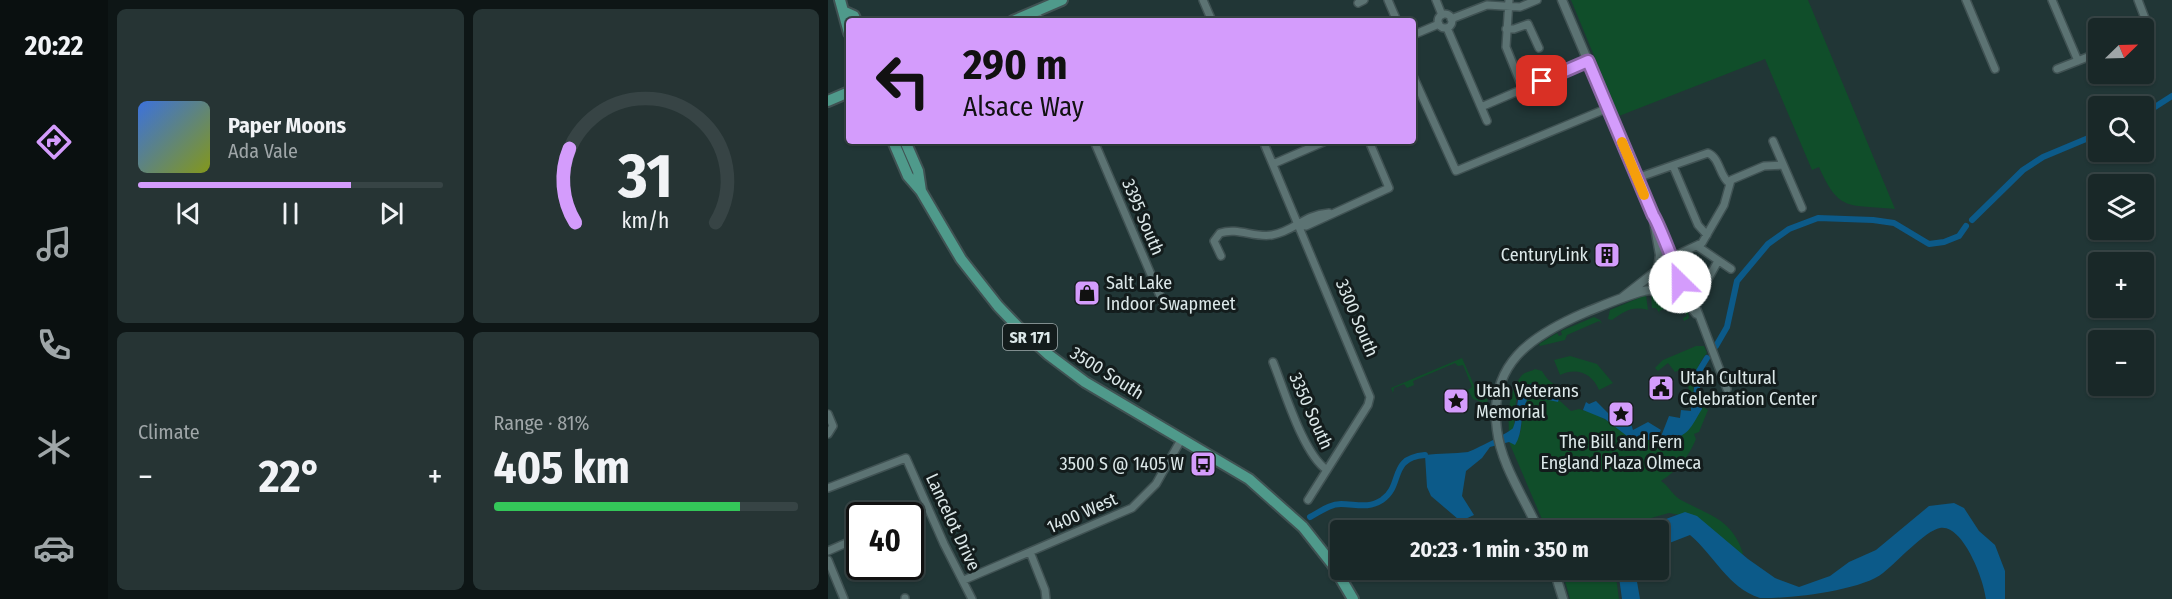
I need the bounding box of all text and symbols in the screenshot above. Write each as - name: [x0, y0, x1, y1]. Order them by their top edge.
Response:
- north arrow: [2088, 18, 2154, 84]
- map controls: [2088, 18, 2154, 396]
- text: 20:22: [25, 30, 83, 62]
- text: 290 m: [963, 40, 1068, 90]
- icon: left: [864, 42, 942, 120]
- pin: [1516, 55, 1567, 106]
- icon: arrive: [1525, 64, 1558, 97]
- text: Alsace Way: [963, 91, 1084, 123]
- button: search: [2088, 96, 2154, 162]
- text: Paper Moons: [228, 112, 346, 139]
- icon: directions: [33, 121, 75, 163]
- text: Ada Vale: [228, 139, 298, 163]
- text: 31: [617, 139, 673, 214]
- button: layers: [2088, 174, 2154, 240]
- street label: 3395 South: [1117, 176, 1169, 258]
- icon: previous: [172, 197, 205, 230]
- icon: pause: [274, 197, 307, 230]
- icon: next: [375, 197, 408, 230]
- text: km/h: [622, 208, 670, 234]
- icon: music: [33, 223, 75, 265]
- building icon: CenturyLink: [1592, 240, 1622, 270]
- place label: CenturyLink: [1501, 244, 1589, 266]
- position arrow: [1648, 250, 1712, 314]
- button: +: [2088, 252, 2154, 318]
- place label: Salt Lake Indoor Swapmeet: [1106, 272, 1236, 315]
- street label: 3300 South: [1331, 276, 1383, 360]
- shop icon: Salt Lake Indoor Swapmeet: [1072, 278, 1102, 308]
- icon: phone: [33, 324, 75, 366]
- road number: SR 171: [1003, 324, 1057, 350]
- button: −: [2088, 330, 2154, 396]
- street label: 3500 South: [1066, 342, 1148, 404]
- place label: Utah Cultural Celebration Center: [1680, 367, 1818, 410]
- street label: 3350 South: [1284, 369, 1338, 453]
- public building icon: Utah Cultural Celebration Center: [1646, 373, 1676, 403]
- place label: Utah Veterans Memorial: [1476, 380, 1579, 423]
- place icon: Utah Veterans Memorial: [1441, 386, 1471, 416]
- place icon: The Bill and Fern England Plaza Olmeca: [1606, 399, 1636, 429]
- text: Range · 81%: [494, 411, 589, 435]
- text: Climate: [138, 420, 200, 444]
- icon: climate: [33, 426, 75, 468]
- place label: The Bill and Fern England Plaza Olmeca: [1541, 431, 1702, 474]
- text: 405 km: [494, 441, 630, 495]
- bus stop icon: 3500 S @ 1405 W: [1188, 449, 1218, 479]
- text: 22°: [259, 450, 322, 504]
- place label: 3500 S @ 1405 W: [1060, 453, 1185, 475]
- text: −: [138, 457, 153, 497]
- text: +: [427, 457, 443, 497]
- street label: Lancelot Drive: [921, 470, 985, 574]
- street label: 1400 West: [1044, 488, 1121, 538]
- speed limit sign: 40: [846, 502, 924, 580]
- icon: car: [33, 527, 75, 569]
- text: 20:23 · 1 min · 350 m: [1410, 536, 1589, 563]

